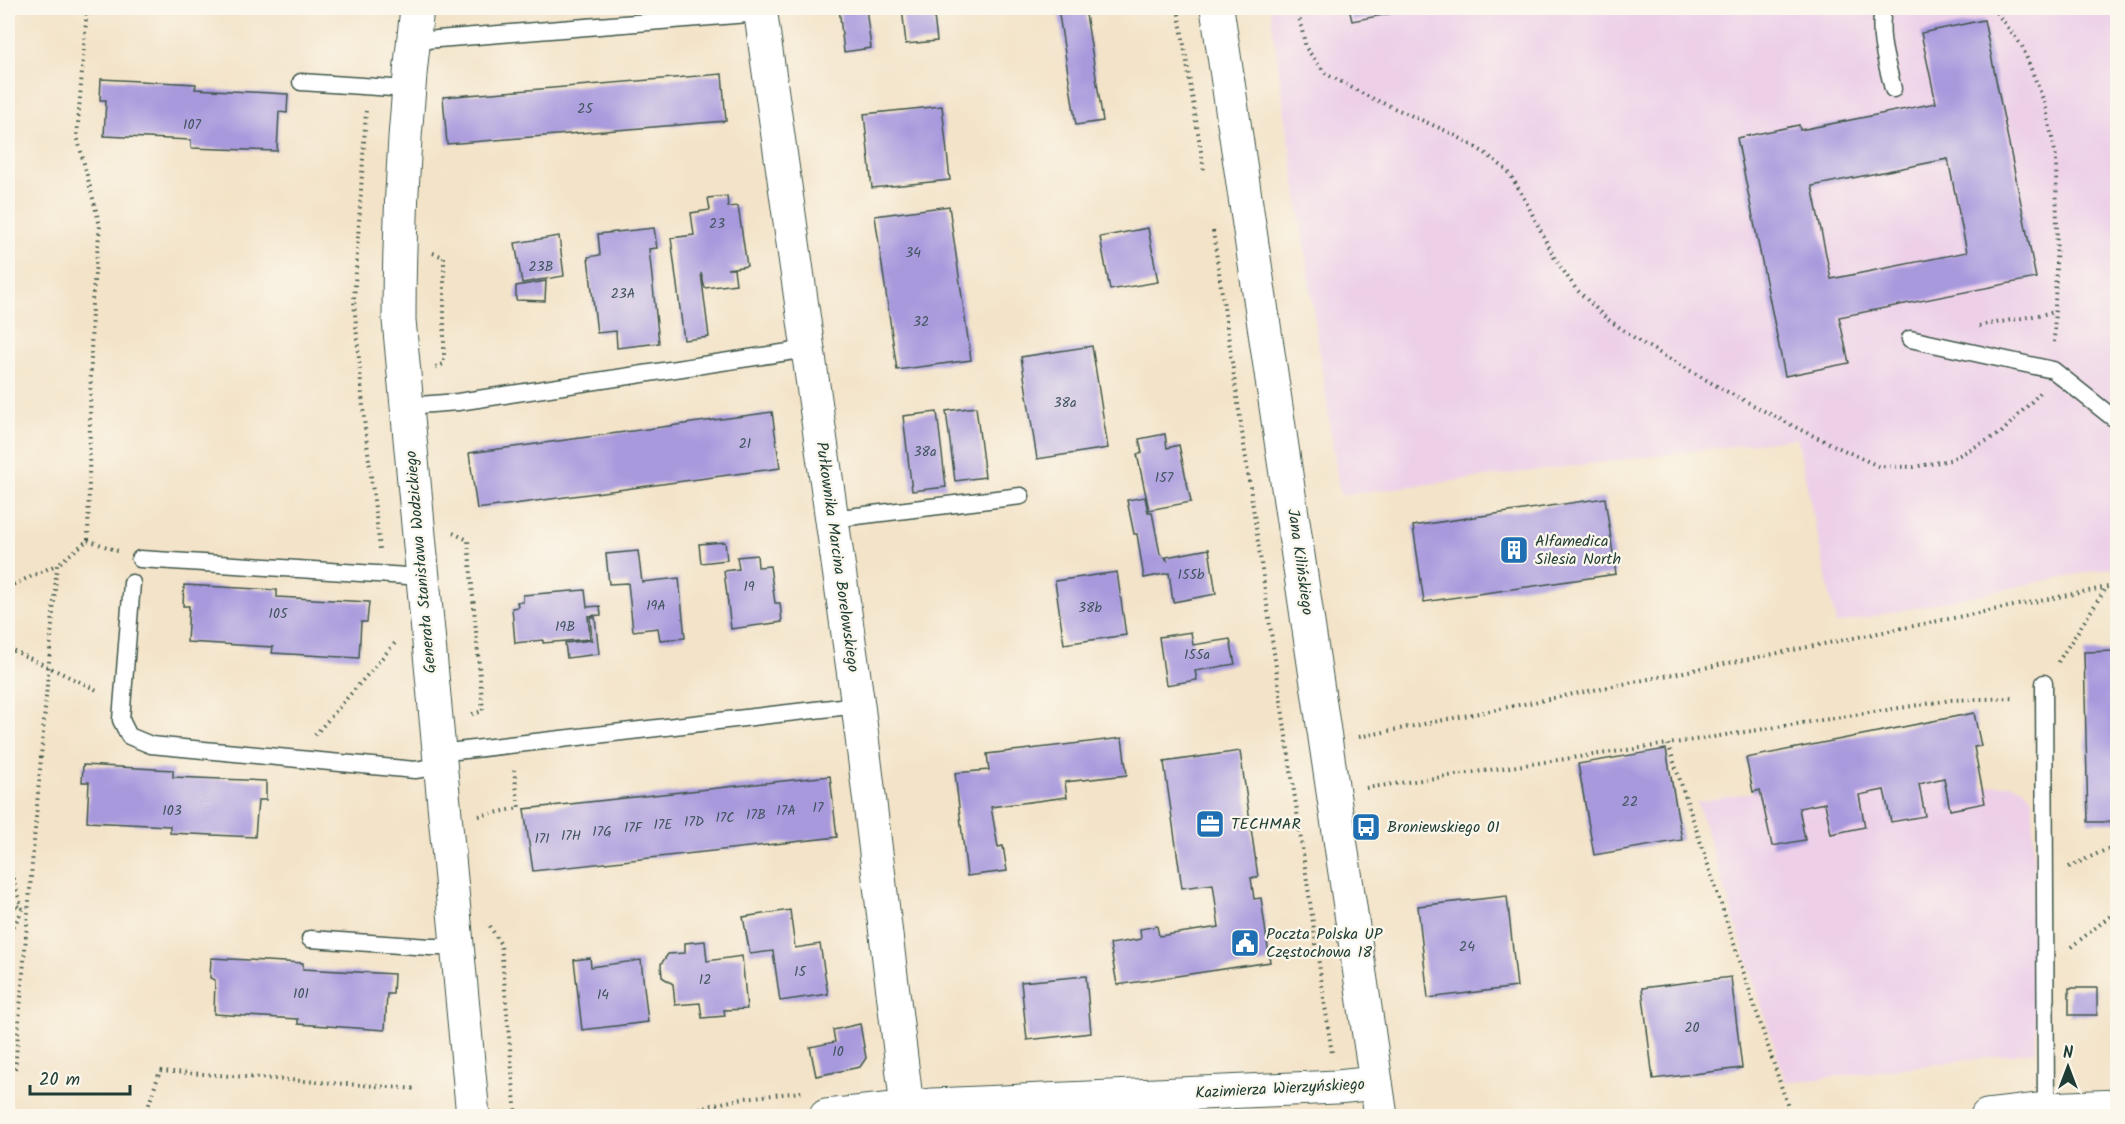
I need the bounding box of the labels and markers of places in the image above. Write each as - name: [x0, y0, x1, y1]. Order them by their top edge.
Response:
- place label: Alfamedica Silesia North: [1535, 529, 1621, 572]
- building icon: Alfamedica Silesia North: [1498, 534, 1530, 566]
- office icon: TECHMAR: [1194, 808, 1226, 840]
- bus stop icon: Broniewskiego 01: [1350, 811, 1382, 843]
- place label: TECHMAR: [1231, 812, 1301, 837]
- place label: Broniewskiego 01: [1387, 815, 1500, 840]
- place label: Poczta Polska UP Częstochowa 18: [1266, 922, 1383, 965]
- public building icon: Poczta Polska UP Częstochowa 18: [1229, 927, 1261, 959]

